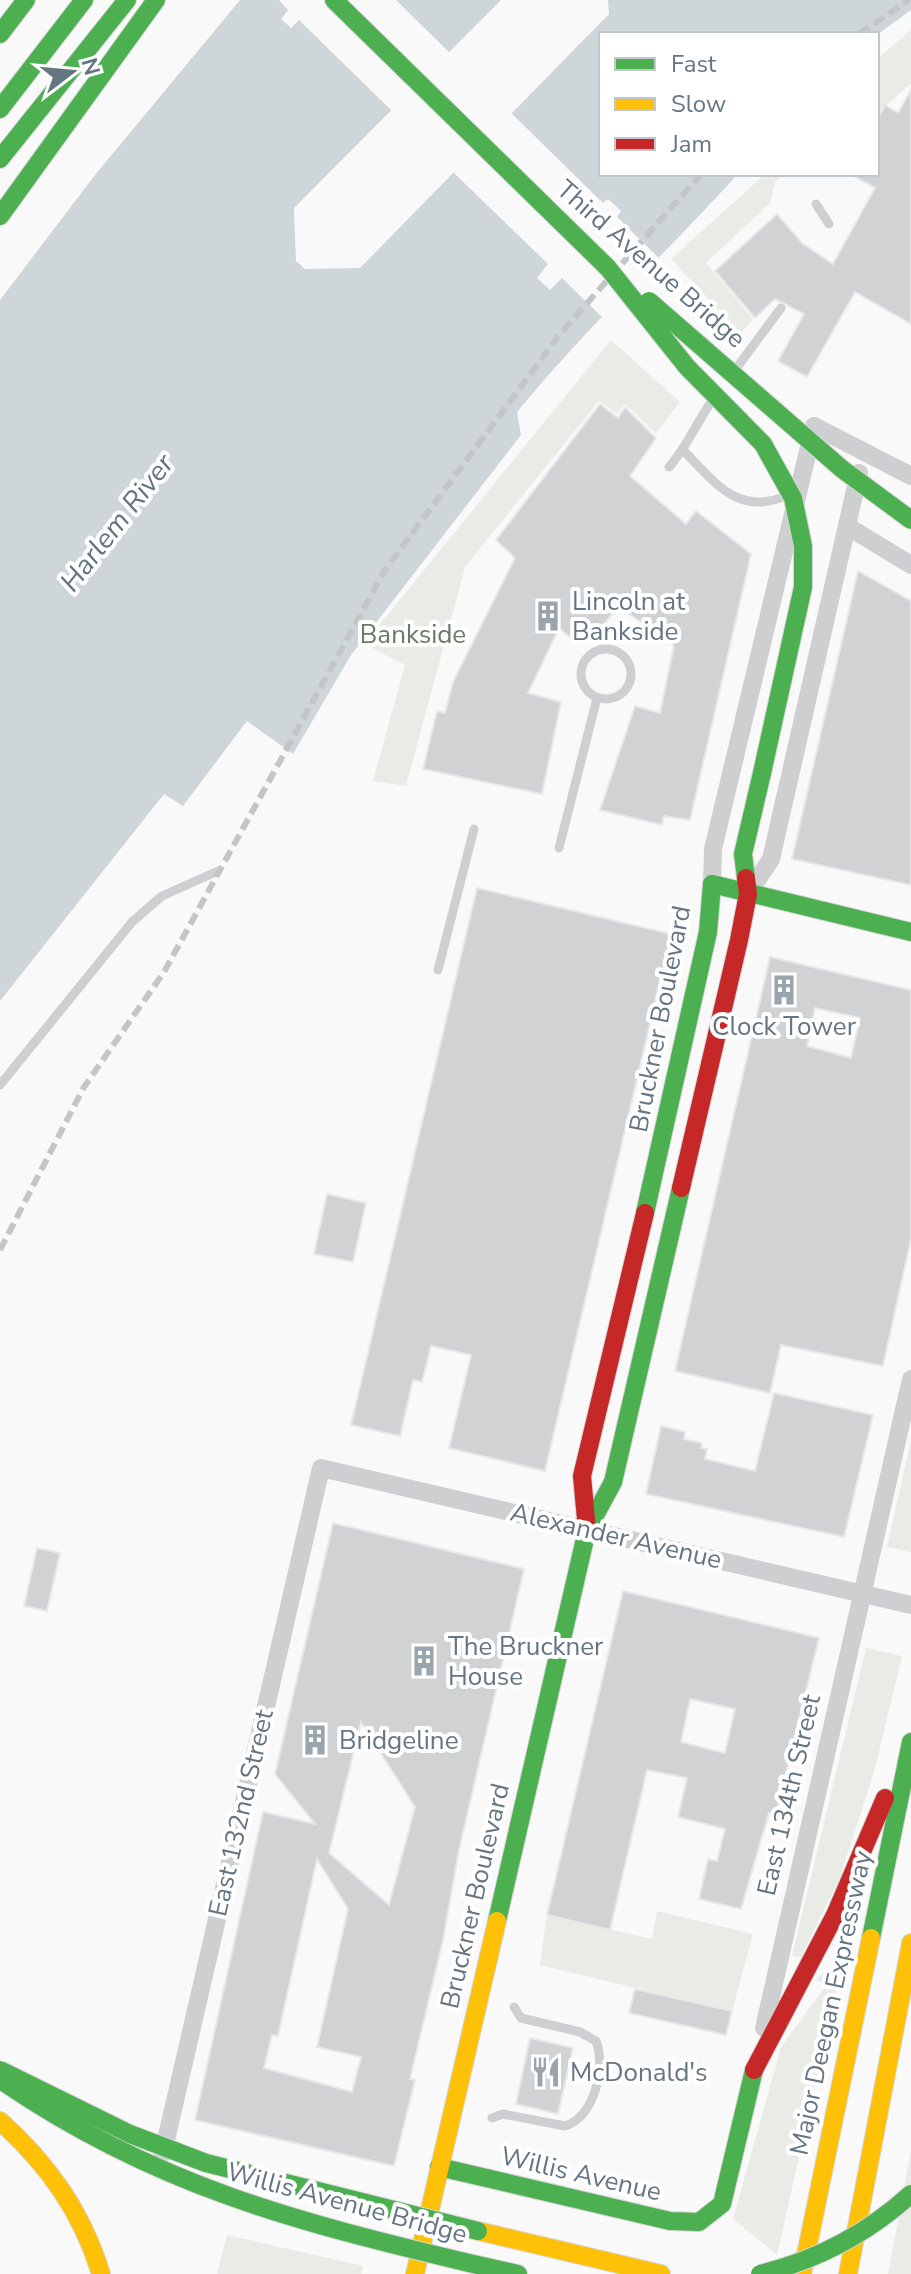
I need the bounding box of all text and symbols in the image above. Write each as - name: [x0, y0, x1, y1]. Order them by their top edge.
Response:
- north arrow: [32, 32, 112, 112]
- legend: [599, 32, 879, 176]
- text: Fast: [671, 48, 717, 80]
- text: N: [74, 55, 107, 79]
- text: Slow: [671, 88, 726, 120]
- text: Jam: [670, 128, 712, 160]
- street label: Third Avenue Bridge: [549, 172, 753, 356]
- water label: Harlem River: [51, 446, 183, 600]
- place label: Lincoln at Bankside: [572, 584, 686, 649]
- building icon: Lincoln at Bankside: [531, 599, 565, 633]
- park label: Bankside: [360, 617, 466, 652]
- street label: Bruckner Boulevard: [621, 903, 699, 1135]
- building icon: Clock Tower: [767, 973, 801, 1007]
- place label: Clock Tower: [712, 1009, 857, 1044]
- street label: Alexander Avenue: [507, 1495, 725, 1577]
- place label: The Bruckner House: [448, 1629, 604, 1694]
- building icon: The Bruckner House: [407, 1644, 441, 1678]
- street label: East 134th Street: [749, 1690, 829, 1899]
- street label: East 132nd Street: [200, 1705, 282, 1920]
- building icon: Bridgeline: [298, 1723, 332, 1757]
- place label: Bridgeline: [339, 1723, 458, 1758]
- street label: Bruckner Boulevard: [432, 1780, 518, 2012]
- street label: Major Deegan Expressway: [782, 1847, 881, 2158]
- restaurant icon: McDonald's: [529, 2055, 563, 2089]
- place label: McDonald's: [570, 2055, 708, 2090]
- street label: Willis Avenue: [497, 2139, 665, 2209]
- street label: Willis Avenue Bridge: [223, 2154, 471, 2252]

